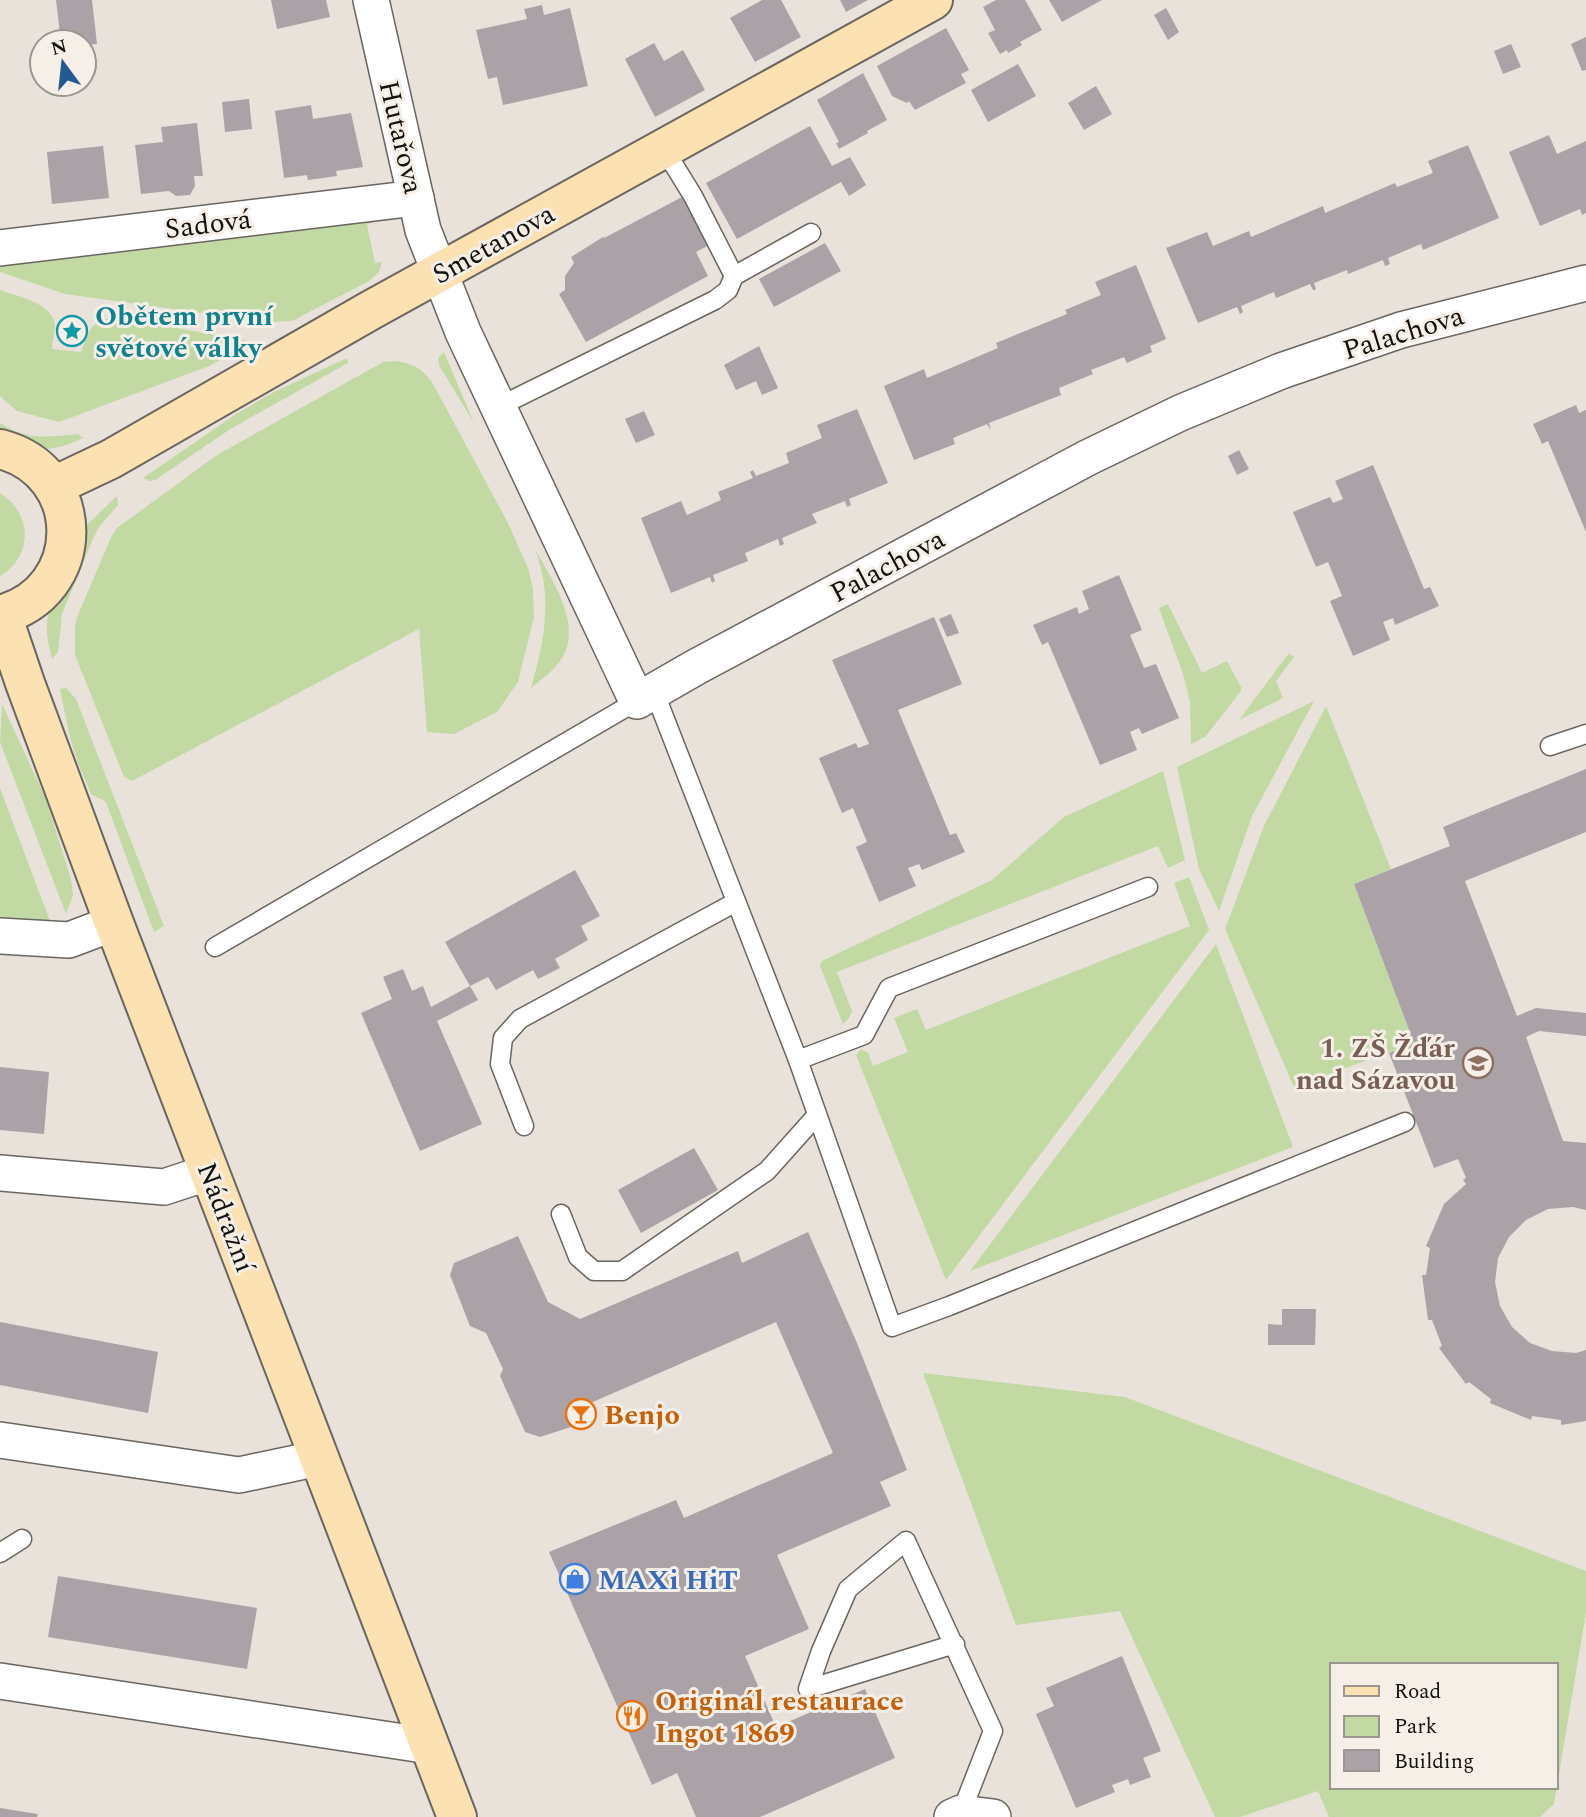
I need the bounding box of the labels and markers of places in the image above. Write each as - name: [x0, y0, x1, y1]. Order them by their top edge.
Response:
- place label: Obětem první světové války: [95, 295, 275, 370]
- place icon: Obětem první světové války: [55, 314, 89, 348]
- place label: 1. ZŠ Žďár nad Sázavou: [1296, 1027, 1455, 1102]
- school or university icon: 1. ZŠ Žďár nad Sázavou: [1461, 1046, 1495, 1080]
- place label: Benjo: [604, 1394, 680, 1437]
- bar icon: Benjo: [564, 1397, 598, 1431]
- place label: MAXi HiT: [598, 1559, 738, 1602]
- shop icon: MAXi HiT: [558, 1562, 592, 1596]
- place label: Originál restaurace Ingot 1869: [655, 1680, 904, 1755]
- restaurant icon: Originál restaurace Ingot 1869: [615, 1699, 649, 1733]

